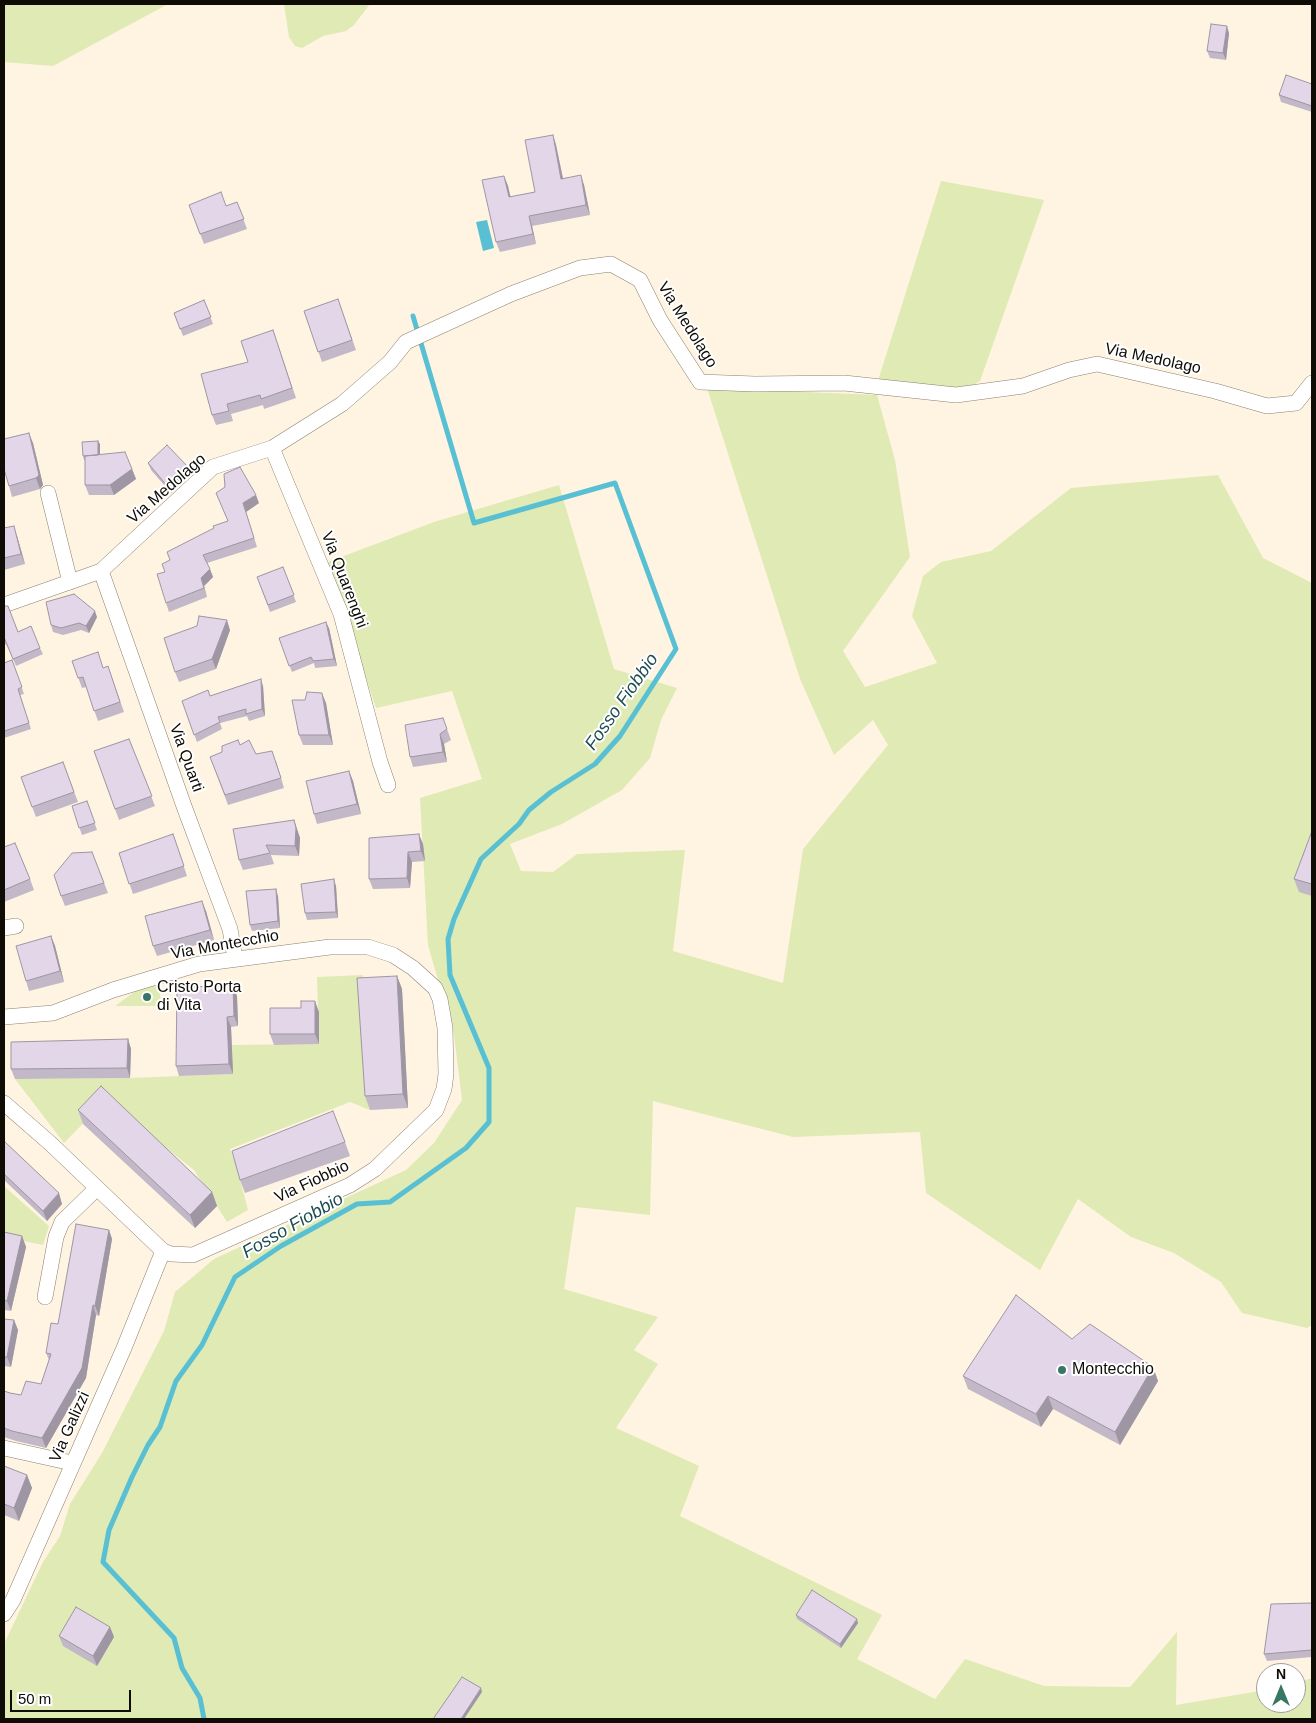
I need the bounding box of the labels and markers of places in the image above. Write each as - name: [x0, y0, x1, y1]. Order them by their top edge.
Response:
- place label: Cristo Porta di Vita: [157, 978, 241, 1016]
- marker: Cristo Porta di Vita: [141, 991, 153, 1003]
- place label: Montecchio: [1072, 1360, 1154, 1380]
- marker: Montecchio: [1056, 1364, 1068, 1376]

